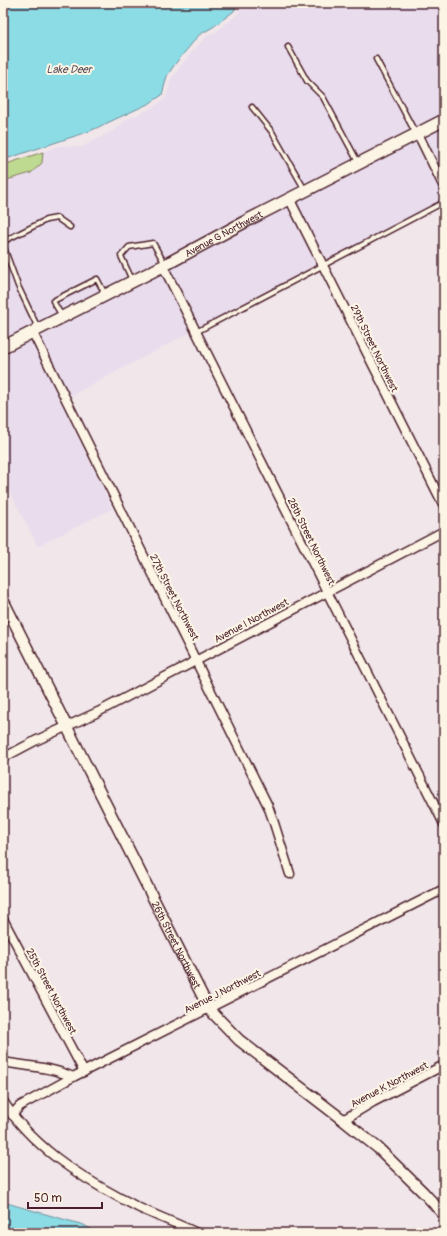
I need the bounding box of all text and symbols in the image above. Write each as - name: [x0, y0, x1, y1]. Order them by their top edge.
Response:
- water label: Lake Deer: [46, 63, 94, 76]
- street label: Avenue G Northwest: [183, 208, 266, 260]
- street label: 29th Street Northwest: [348, 303, 401, 395]
- street label: 28th Street Northwest: [285, 496, 338, 588]
- street label: 27th Street Northwest: [147, 552, 202, 644]
- street label: Avenue I Northwest: [212, 596, 292, 646]
- street label: 26th Street Northwest: [149, 899, 203, 992]
- street label: 25th Street Northwest: [23, 946, 79, 1037]
- street label: Avenue J Northwest: [182, 967, 264, 1016]
- street label: Avenue K Northwest: [349, 1059, 431, 1110]
- scale bar: [28, 1184, 102, 1210]
- text: 50 m: [34, 1191, 62, 1206]

